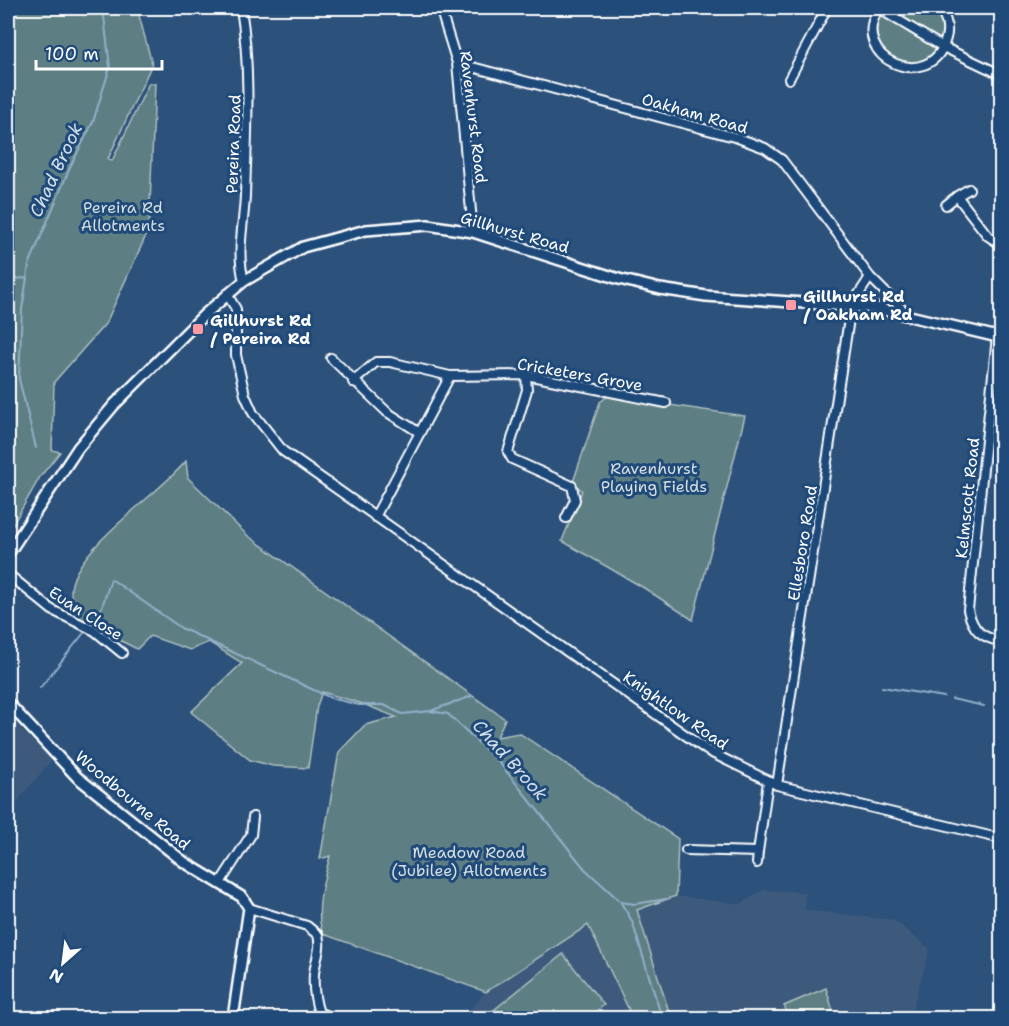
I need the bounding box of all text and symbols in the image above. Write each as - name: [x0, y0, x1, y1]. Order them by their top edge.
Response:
- scale bar: [36, 33, 162, 71]
- text: 100 m: [45, 42, 99, 66]
- street label: Ravenhurst Road: [455, 50, 492, 184]
- street label: Oakham Road: [639, 88, 750, 139]
- street label: Pereira Road: [221, 94, 246, 194]
- water label: Chad Brook: [24, 118, 89, 221]
- park label: Pereira Rd Allotments: [81, 197, 165, 236]
- street label: Gillhurst Road: [458, 207, 572, 258]
- place label: Gillhurst Rd / Oakham Rd: [803, 286, 913, 325]
- marker: Gillhurst Rd / Oakham Rd: [784, 298, 798, 312]
- place label: Gillhurst Rd / Pereira Rd: [210, 310, 312, 349]
- marker: Gillhurst Rd / Pereira Rd: [191, 322, 205, 336]
- street label: Cricketers Grove: [516, 353, 644, 396]
- street label: Kelmscott Road: [951, 437, 984, 560]
- park label: Ravenhurst Playing Fields: [601, 458, 707, 497]
- street label: Ellesboro Road: [783, 484, 822, 602]
- street label: Euan Close: [45, 582, 127, 645]
- street label: Knightlow Road: [619, 666, 732, 755]
- water label: Chad Brook: [467, 714, 553, 806]
- street label: Woodbourne Road: [71, 746, 195, 855]
- park label: Meadow Road (Jubilee) Allotments: [391, 842, 547, 881]
- north arrow: [33, 933, 93, 993]
- text: N: [46, 964, 67, 988]

